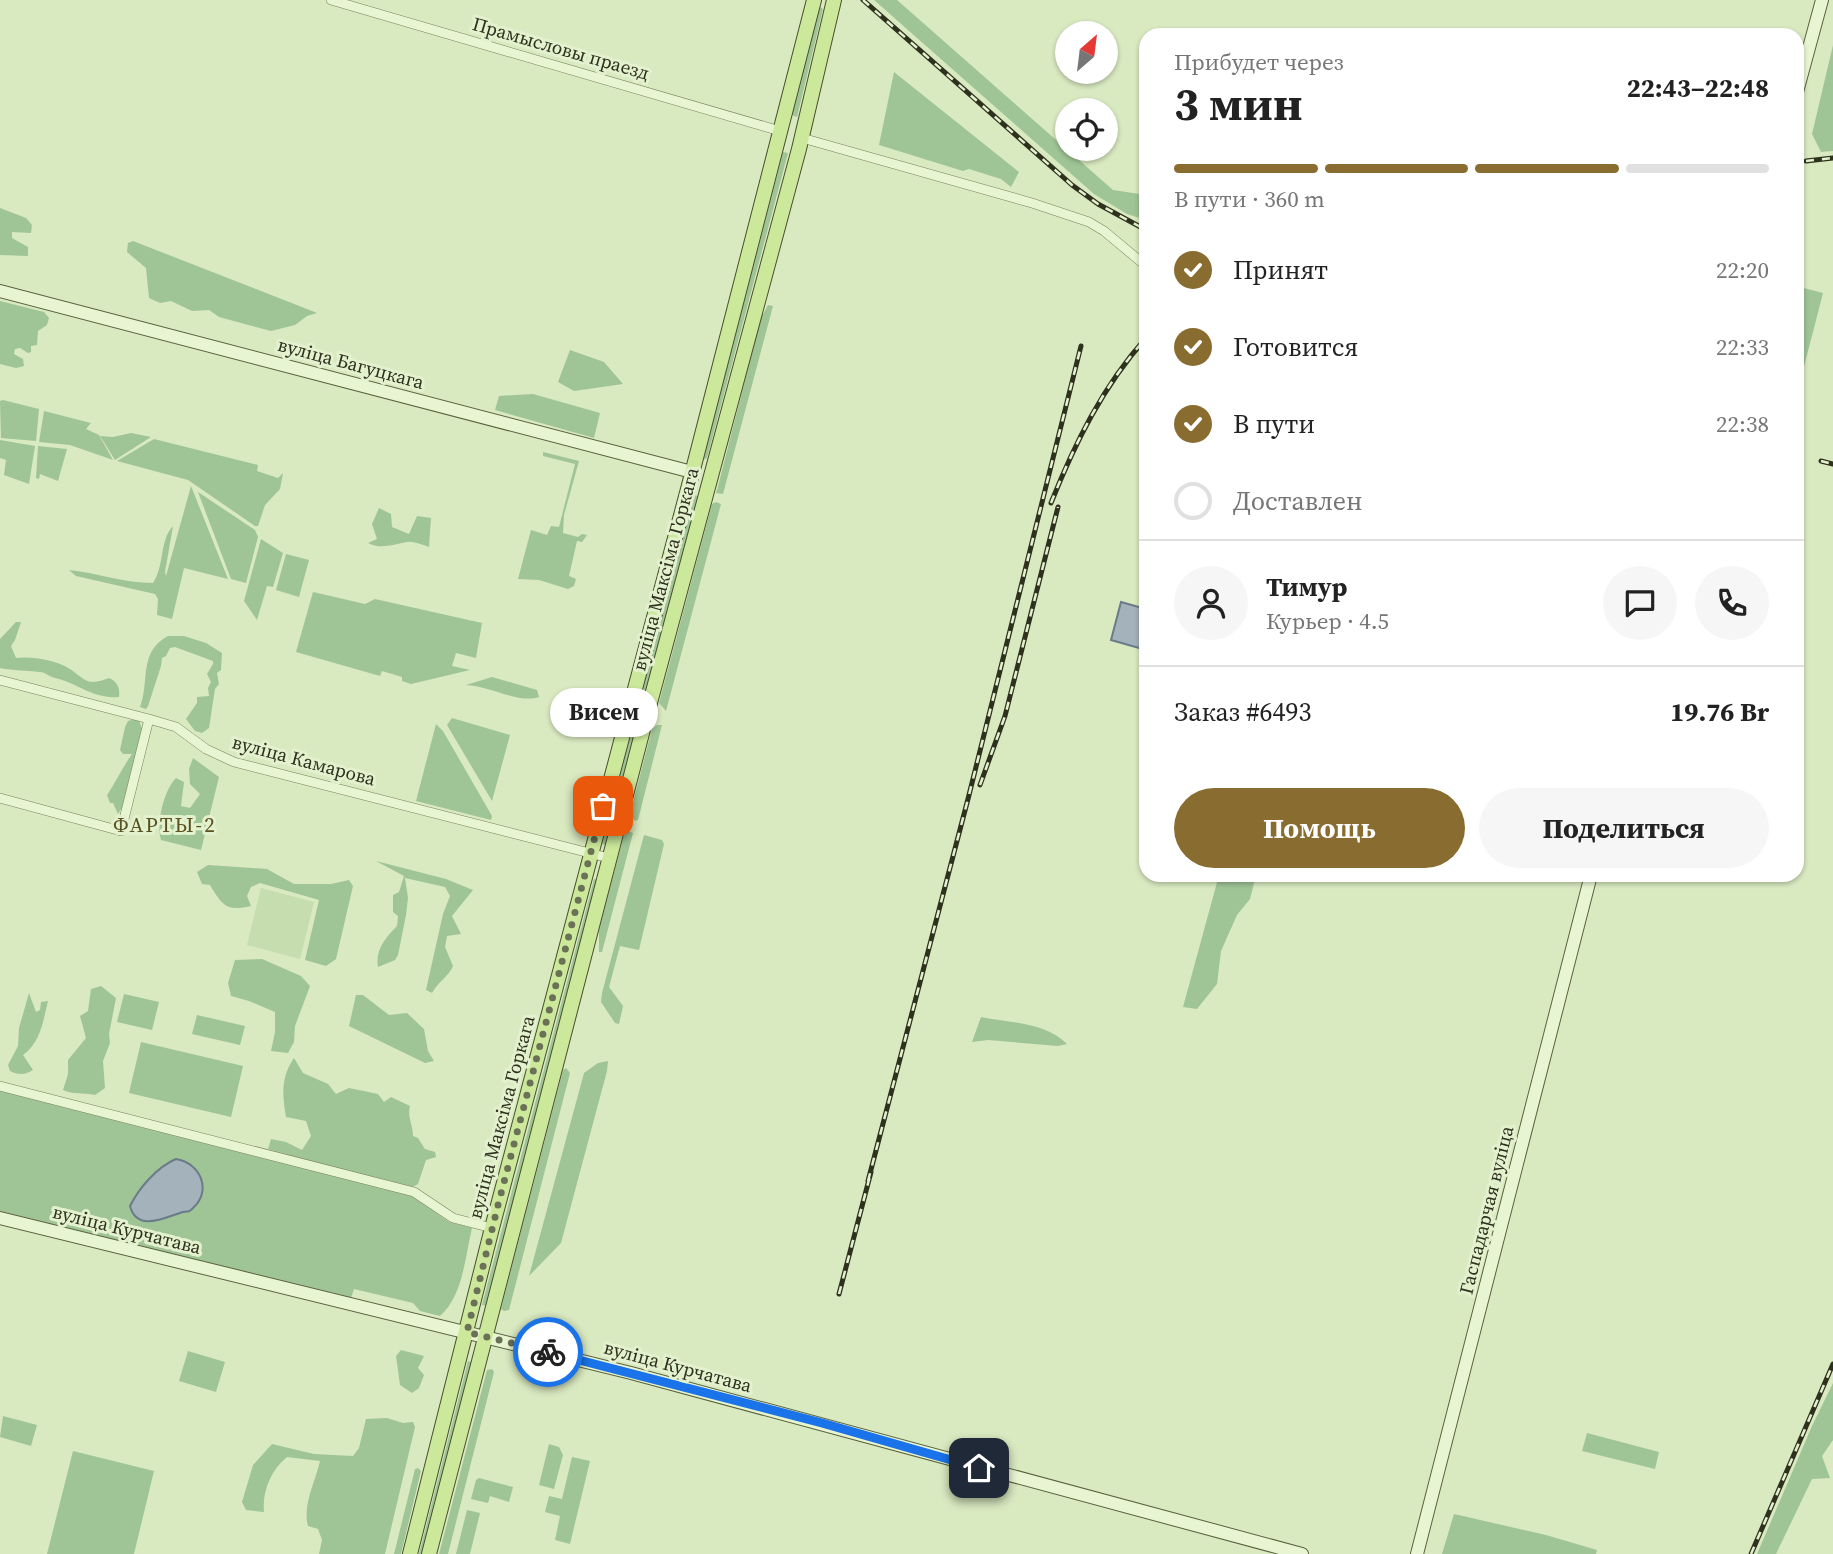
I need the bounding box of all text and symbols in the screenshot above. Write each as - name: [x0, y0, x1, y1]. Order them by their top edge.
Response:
- street label: Прамысловы праезд: [470, 10, 653, 86]
- north arrow: [1055, 21, 1118, 84]
- map controls: [1055, 21, 1118, 161]
- text: Прибудет через: [1174, 46, 1344, 78]
- text: 22:43–22:48: [1627, 70, 1769, 106]
- text: 3 мин: [1174, 72, 1303, 135]
- button: locate: [1055, 98, 1118, 161]
- text: В пути · 360 m: [1174, 183, 1325, 215]
- icon: check: [1174, 251, 1212, 289]
- text: Принят: [1233, 252, 1328, 288]
- text: 22:20: [1716, 254, 1769, 286]
- icon: check: [1174, 328, 1212, 366]
- text: Готовится: [1233, 329, 1358, 365]
- street label: вуліца Багуцкага: [275, 331, 427, 395]
- text: 22:33: [1716, 331, 1769, 363]
- icon: check: [1174, 405, 1212, 443]
- text: В пути: [1233, 406, 1315, 442]
- text: 22:38: [1716, 408, 1769, 440]
- street label: вуліца Максіма Горкага: [625, 464, 705, 673]
- text: Доставлен: [1233, 483, 1362, 519]
- button: person: [1174, 566, 1248, 640]
- button: chat: [1603, 566, 1677, 640]
- button: phone: [1695, 566, 1769, 640]
- text: Тимур: [1266, 569, 1347, 605]
- text: Курьер · 4.5: [1266, 605, 1389, 637]
- callout: Висем: [549, 687, 657, 736]
- text: Заказ #6493: [1174, 694, 1312, 730]
- text: 19.76 Br: [1670, 694, 1769, 730]
- text: Висем: [569, 696, 639, 728]
- street label: вуліца Камарова: [229, 728, 379, 792]
- pin: [573, 776, 633, 836]
- icon: bag: [584, 787, 622, 825]
- button: Помощь: [1174, 788, 1465, 868]
- button: Поделиться: [1479, 788, 1769, 868]
- district label: ФАРТЫ-2: [113, 810, 217, 839]
- street label: вуліца Максіма Горкага: [461, 1012, 541, 1221]
- street label: Гаспадарчая вуліца: [1452, 1123, 1520, 1297]
- street label: вуліца Курчатава: [50, 1198, 204, 1260]
- courier: [513, 1317, 583, 1387]
- icon: bike: [529, 1333, 567, 1371]
- street label: вуліца Курчатава: [601, 1334, 755, 1398]
- pin: [949, 1438, 1009, 1498]
- icon: home: [960, 1449, 998, 1487]

